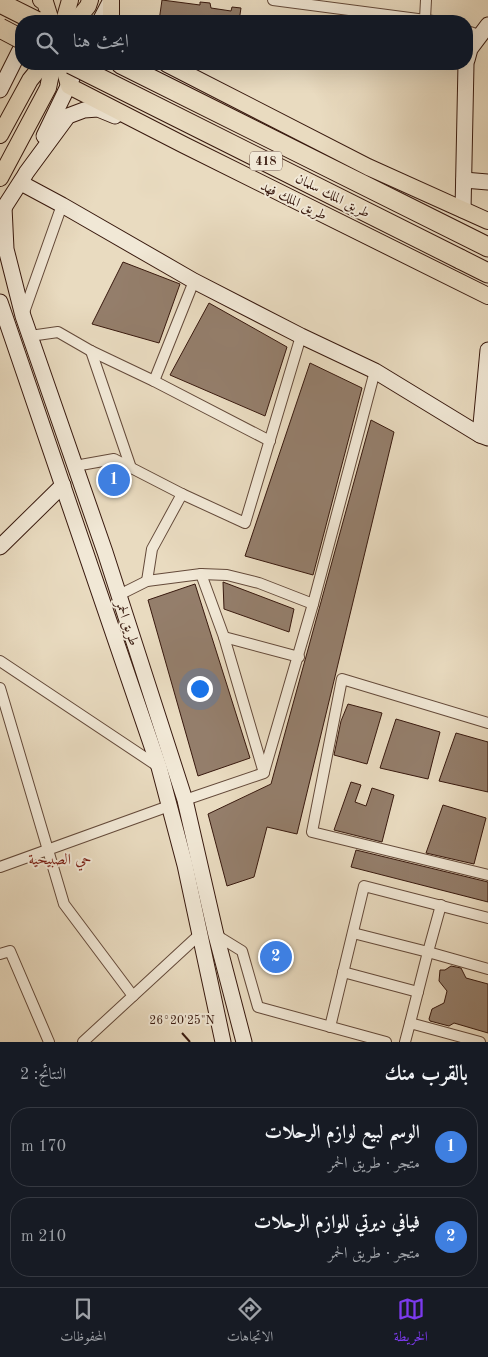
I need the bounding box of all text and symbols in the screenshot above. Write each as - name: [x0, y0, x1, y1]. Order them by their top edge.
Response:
- search box: [15, 15, 473, 70]
- icon: search: [33, 29, 61, 57]
- text: ابحث هنا: [73, 33, 129, 52]
- road number: 418: [250, 152, 282, 170]
- street label: طريق الملك سلمان: [293, 171, 372, 222]
- street label: طريق الملك فهد: [258, 179, 329, 224]
- pin: 1: [98, 461, 130, 499]
- street label: طريق الحمر: [112, 597, 141, 648]
- your location: [187, 676, 213, 702]
- district label: حي الصبيحية: [28, 853, 92, 871]
- pin: 2: [260, 938, 292, 976]
- text: 26°20'25"N: [149, 1014, 215, 1027]
- text: بالقرب منك: [385, 1064, 468, 1085]
- text: النتائج: 2: [20, 1067, 66, 1083]
- text: الوسم لبيع لوازم الرحلات: [265, 1124, 420, 1143]
- text: 170 m: [21, 1139, 66, 1155]
- text: 1: [446, 1139, 456, 1155]
- text: متجر · طريق الحمر: [328, 1156, 420, 1172]
- text: فيافي ديرتي للوازم الرحلات: [254, 1214, 420, 1233]
- text: 210 m: [21, 1229, 66, 1245]
- text: 2: [446, 1229, 456, 1245]
- text: متجر · طريق الحمر: [328, 1246, 420, 1262]
- tab: المحفوظات: [60, 1295, 106, 1350]
- tab: الاتجاهات: [227, 1295, 273, 1350]
- tab: الخريطة: [394, 1295, 428, 1350]

